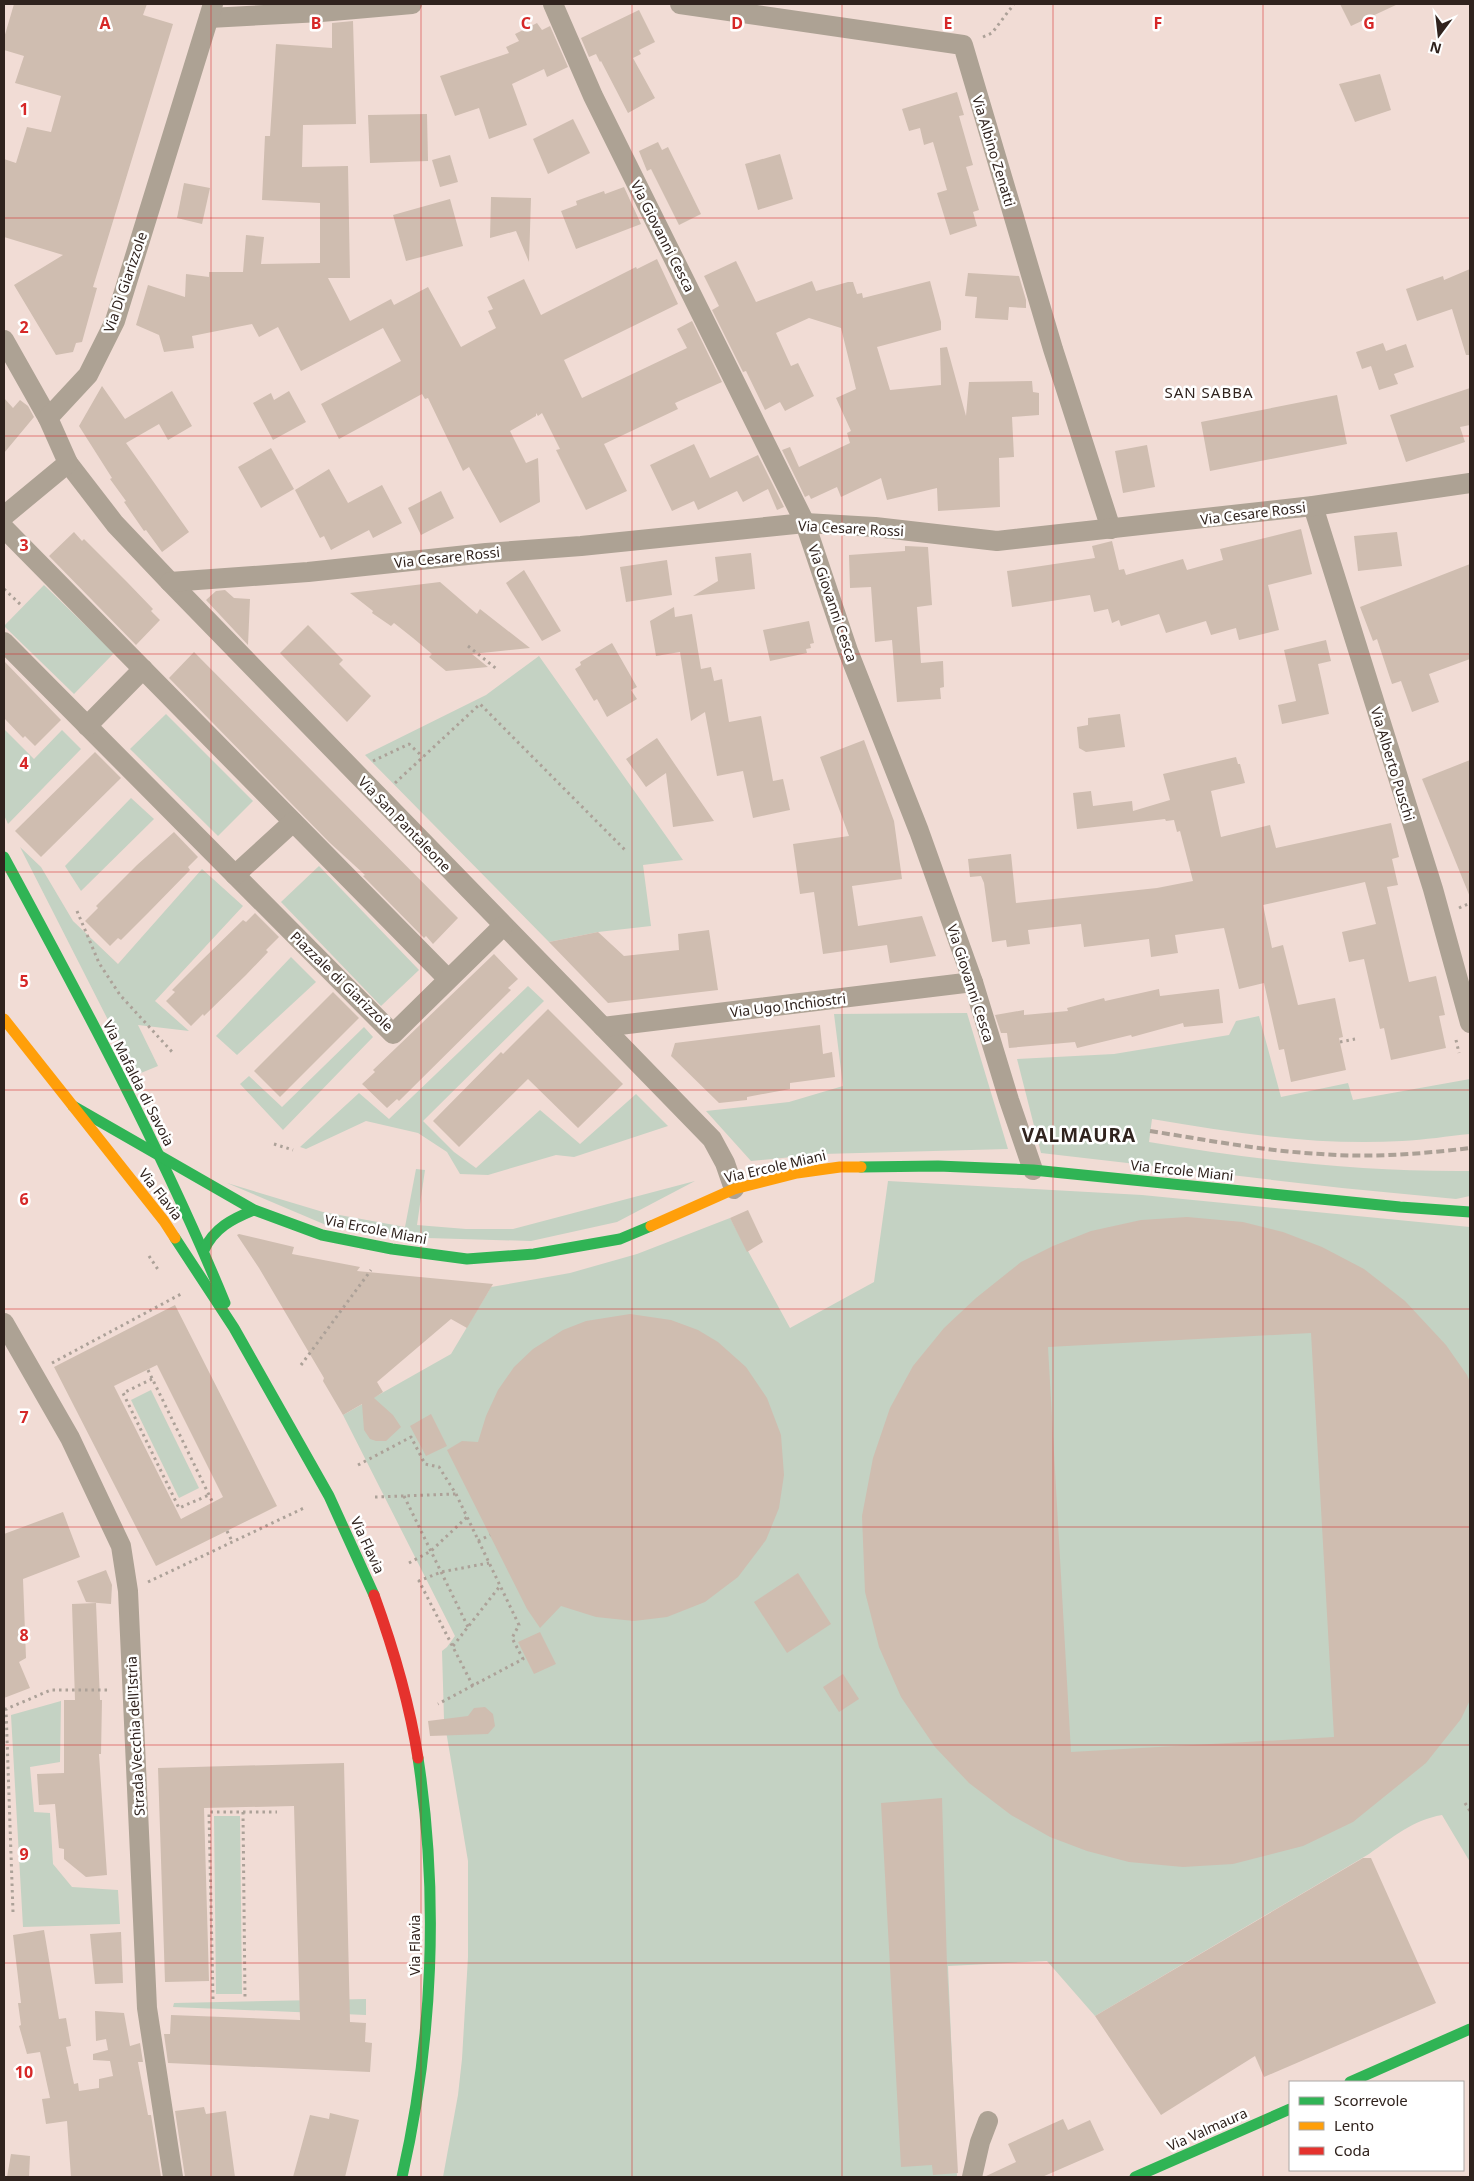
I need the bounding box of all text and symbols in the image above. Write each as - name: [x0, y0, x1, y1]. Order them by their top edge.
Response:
- north arrow: [1414, 10, 1464, 60]
- text: A: [99, 12, 111, 34]
- text: B: [311, 12, 321, 34]
- text: C: [521, 12, 531, 34]
- text: D: [731, 12, 743, 34]
- text: E: [944, 12, 953, 34]
- text: F: [1154, 12, 1162, 34]
- text: G: [1363, 12, 1375, 34]
- text: N: [1428, 37, 1443, 59]
- street label: Via Albino Zenatti: [968, 93, 1020, 209]
- text: 1: [19, 98, 29, 120]
- street label: Via Giovanni Cesca: [627, 177, 699, 295]
- street label: Via Di Giarizzole: [99, 229, 151, 335]
- text: 2: [19, 316, 29, 338]
- district label: SAN SABBA: [1164, 382, 1254, 402]
- street label: Via Cesare Rossi: [1199, 497, 1307, 529]
- street label: Via Cesare Rossi: [798, 516, 904, 540]
- text: 3: [19, 534, 29, 556]
- street label: Via Cesare Rossi: [393, 542, 501, 572]
- street label: Via Giovanni Cesca: [804, 542, 862, 664]
- street label: Via Alberto Puschi: [1367, 705, 1419, 823]
- text: 4: [19, 752, 29, 774]
- street label: Via San Pantaleone: [354, 772, 456, 876]
- street label: Via Giovanni Cesca: [943, 922, 999, 1044]
- street label: Piazzale di Giarizzole: [286, 927, 398, 1035]
- text: 5: [19, 970, 29, 992]
- street label: Via Ugo Inchiostri: [729, 988, 847, 1022]
- street label: Via Mafalda di Savoia: [99, 1017, 179, 1149]
- district label: VALMAURA: [1022, 1122, 1136, 1148]
- street label: Via Ercole Miani: [722, 1145, 828, 1187]
- street label: Via Ercole Miani: [1130, 1155, 1234, 1185]
- street label: Via Flavia: [135, 1164, 187, 1224]
- text: 6: [19, 1188, 29, 1210]
- street label: Via Ercole Miani: [323, 1210, 429, 1248]
- text: 7: [19, 1406, 29, 1428]
- street label: Via Flavia: [347, 1513, 389, 1577]
- text: 8: [19, 1624, 29, 1646]
- street label: Strada Vecchia dell'Istria: [121, 1656, 149, 1816]
- text: 9: [19, 1843, 29, 1865]
- street label: Via Flavia: [405, 1915, 424, 1975]
- text: 10: [15, 2061, 33, 2083]
- legend: [1289, 2081, 1464, 2171]
- text: Scorrevole: [1334, 2090, 1408, 2110]
- street label: Via Valmaura: [1164, 2103, 1250, 2155]
- text: Lento: [1334, 2115, 1374, 2135]
- text: Coda: [1334, 2140, 1370, 2160]

